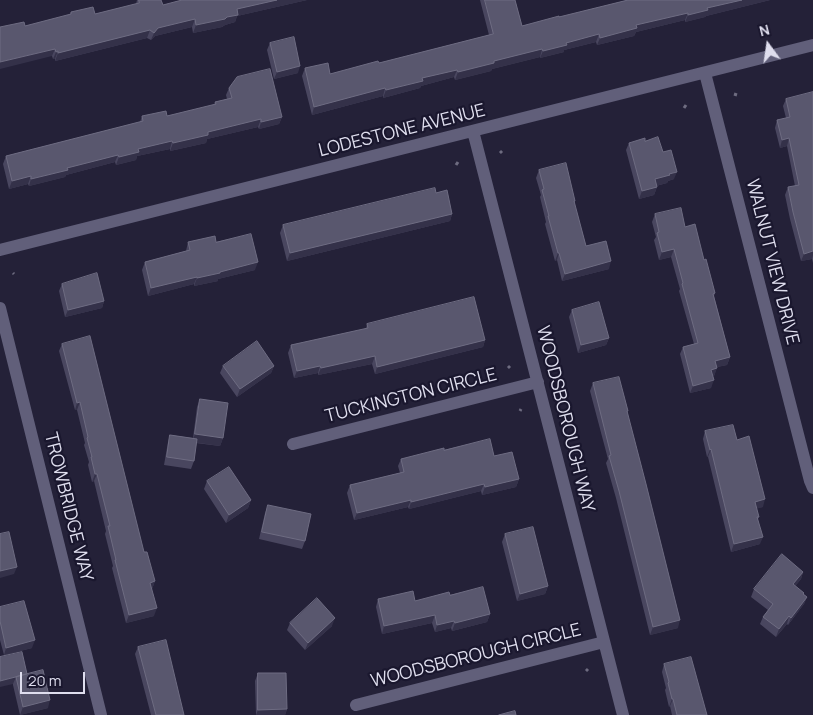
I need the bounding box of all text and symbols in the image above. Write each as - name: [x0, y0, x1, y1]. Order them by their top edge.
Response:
- north arrow: [743, 20, 793, 70]
- text: N: [757, 20, 771, 40]
- street label: LODESTONE AVENUE: [316, 100, 488, 162]
- street label: WALNUT VIEW DRIVE: [741, 177, 803, 347]
- street label: WOODSBOROUGH WAY: [531, 324, 599, 514]
- street label: TUCKINGTON CIRCLE: [323, 364, 499, 428]
- street label: TROWBRIDGE WAY: [39, 430, 97, 584]
- street label: WOODSBOROUGH CIRCLE: [369, 619, 583, 693]
- scale bar: [22, 662, 88, 694]
- text: 20 m: [28, 670, 61, 691]

